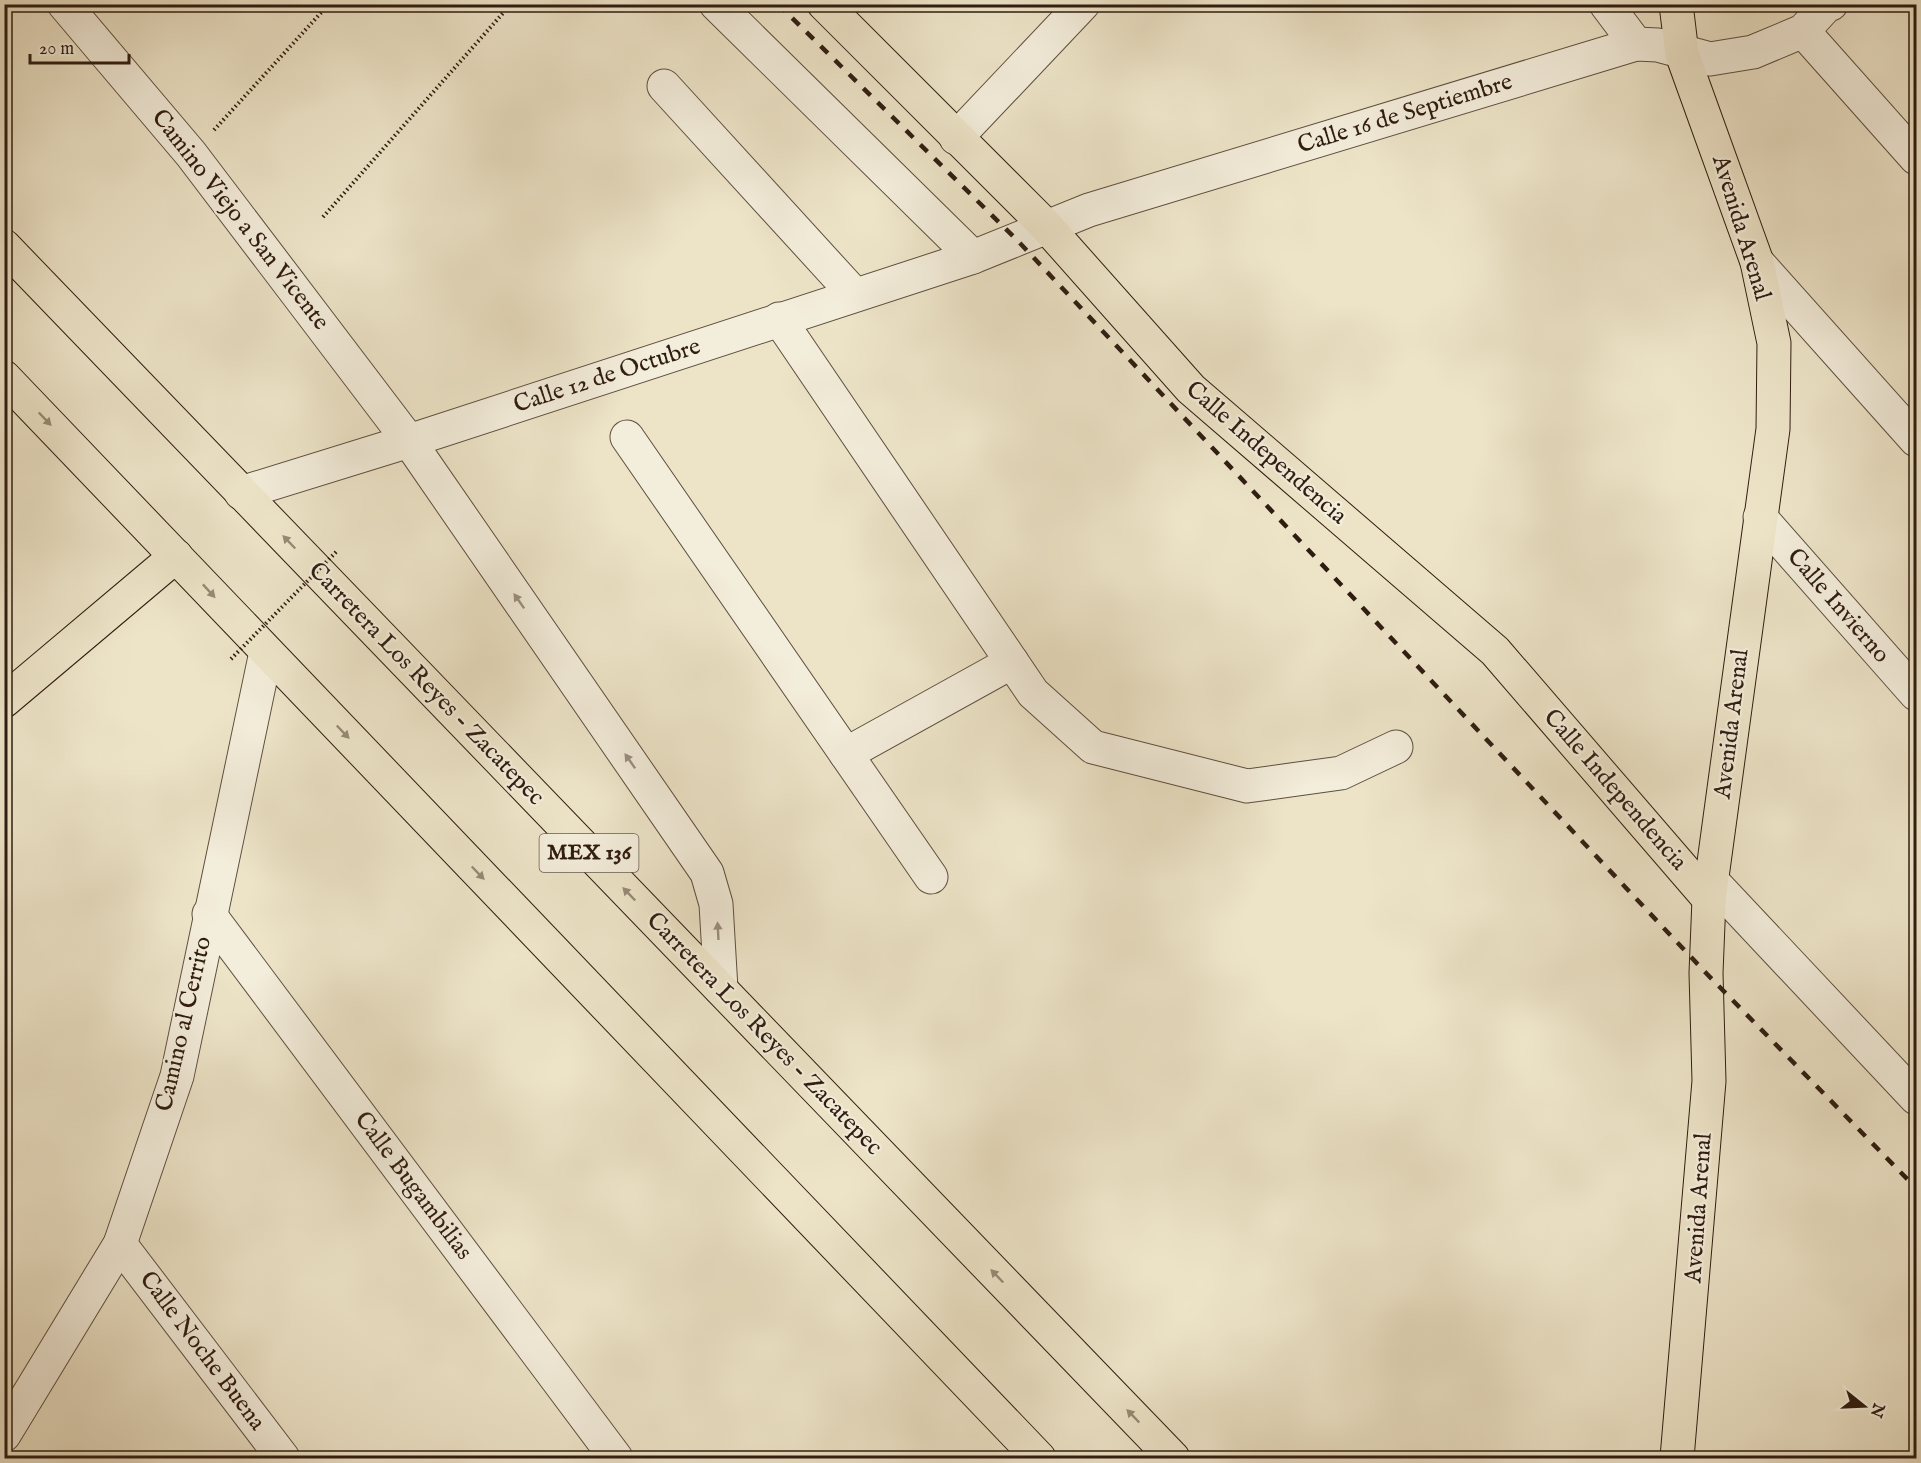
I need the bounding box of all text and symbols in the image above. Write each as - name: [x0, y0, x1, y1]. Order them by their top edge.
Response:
- scale bar: [30, 27, 129, 65]
- text: 20 m: [39, 38, 74, 61]
- street label: Calle 16 de Septiembre: [1294, 67, 1516, 161]
- street label: Camino Viejo a San Vicente: [144, 103, 336, 337]
- street label: Avenida Arenal: [1704, 151, 1778, 305]
- street label: Calle 12 de Octubre: [510, 331, 704, 421]
- street label: Calle Independencia: [1179, 374, 1354, 532]
- one-way arrow: [38, 412, 52, 427]
- one-way arrow: [282, 534, 296, 549]
- street label: Calle Invierno: [1780, 542, 1896, 670]
- street label: Carretera Los Reyes - Zacatepec: [301, 556, 551, 812]
- one-way arrow: [202, 583, 215, 598]
- one-way arrow: [513, 593, 525, 609]
- street label: Avenida Arenal: [1707, 647, 1757, 802]
- street label: Calle Independencia: [1536, 703, 1694, 878]
- one-way arrow: [336, 725, 350, 740]
- one-way arrow: [625, 753, 636, 769]
- road number: MEX 136: [540, 834, 638, 872]
- one-way arrow: [470, 866, 484, 880]
- one-way arrow: [622, 887, 636, 901]
- street label: Carretera Los Reyes - Zacatepec: [639, 906, 889, 1162]
- one-way arrow: [713, 921, 722, 940]
- street label: Camino al Cerrito: [149, 933, 219, 1115]
- street label: Calle Bugambilias: [347, 1106, 479, 1266]
- street label: Avenida Arenal: [1678, 1131, 1720, 1285]
- street label: Calle Noche Buena: [132, 1265, 272, 1437]
- one-way arrow: [991, 1269, 1005, 1283]
- north arrow: [1834, 1376, 1894, 1436]
- text: N: [1865, 1399, 1888, 1420]
- one-way arrow: [1126, 1410, 1140, 1424]

